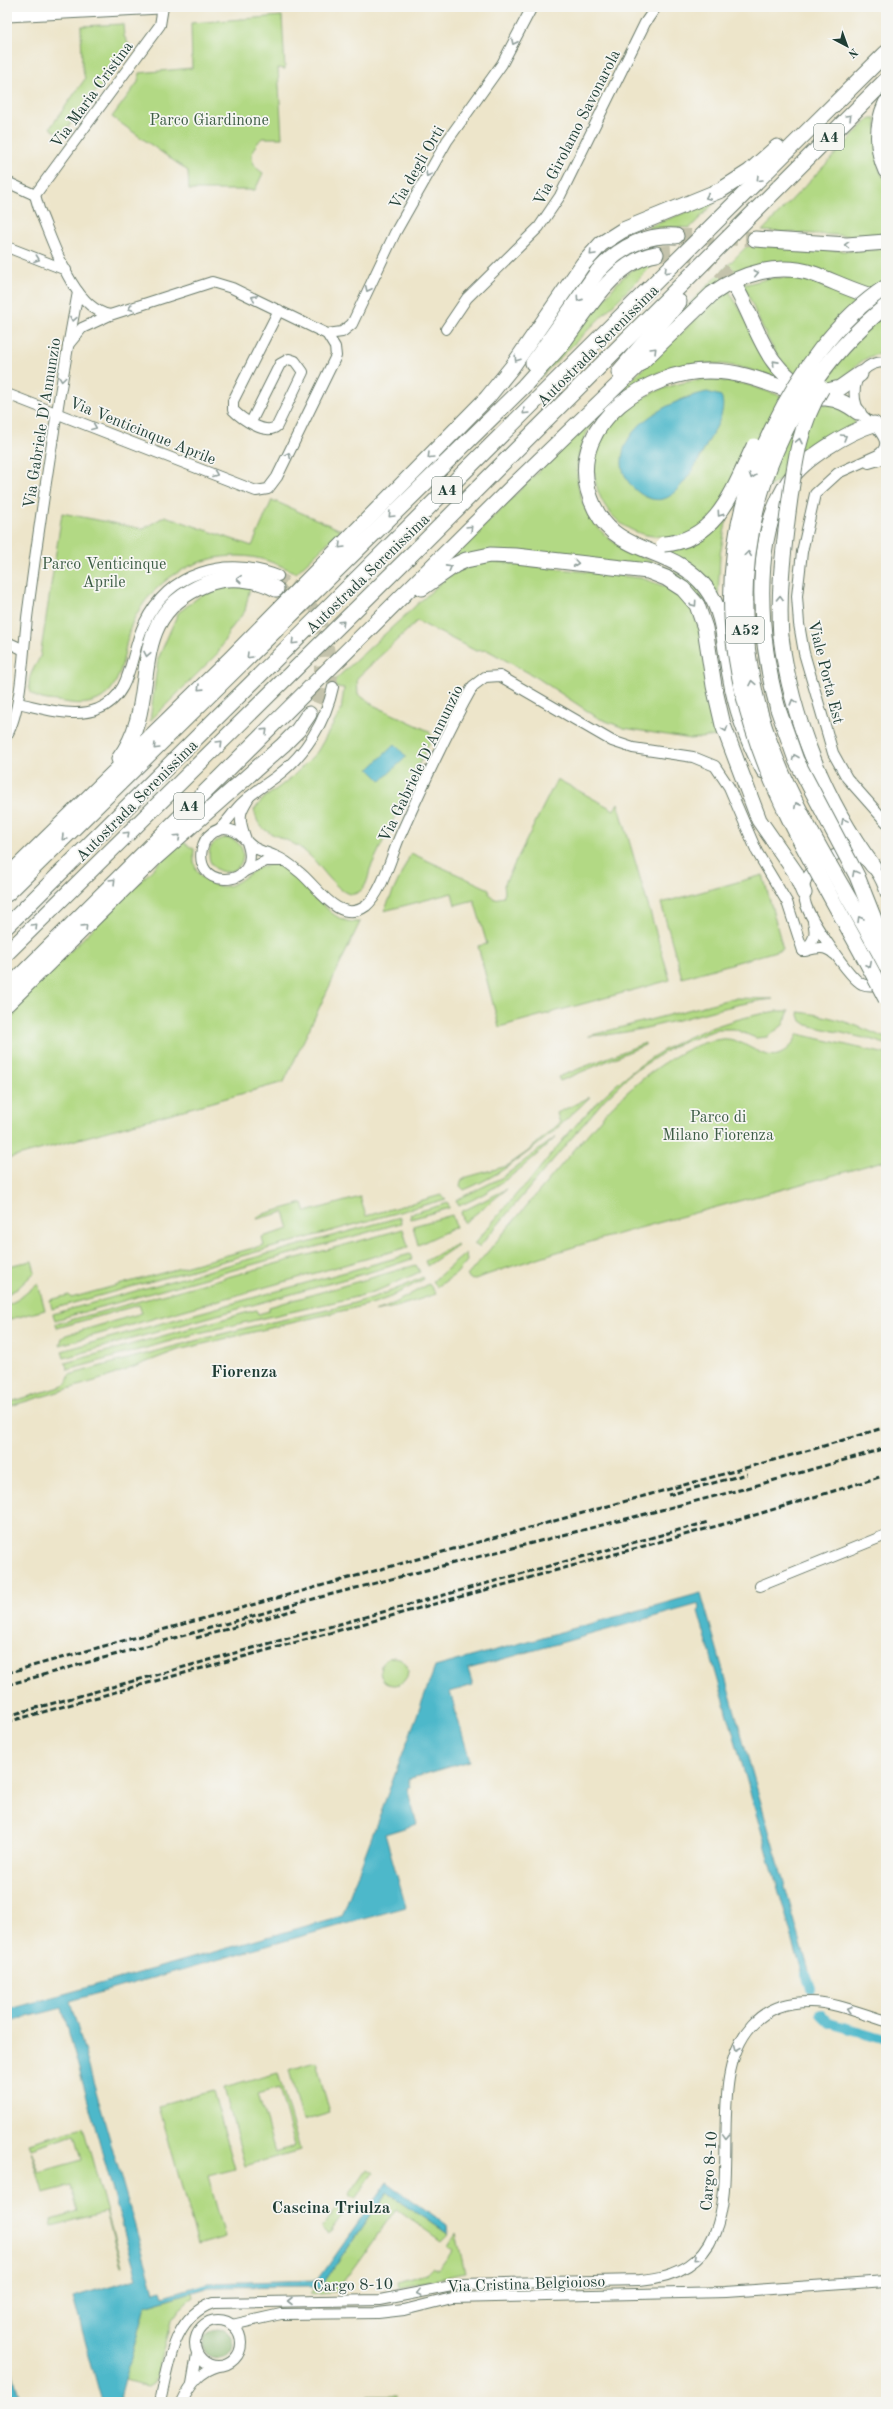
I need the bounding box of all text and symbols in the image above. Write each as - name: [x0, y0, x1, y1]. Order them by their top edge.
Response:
- north arrow: [827, 26, 867, 66]
- one-way arrow: [511, 37, 519, 45]
- street label: Via Maria Cristina: [49, 39, 137, 152]
- text: N: [845, 46, 859, 60]
- street label: Via Girolamo Savonarola: [532, 47, 624, 208]
- park label: Parco Giardinone: [149, 113, 269, 129]
- one-way arrow: [845, 114, 852, 122]
- street label: Via degli Orti: [387, 124, 448, 212]
- road number: A4: [814, 124, 844, 150]
- one-way arrow: [426, 170, 433, 177]
- one-way arrow: [756, 174, 764, 182]
- one-way arrow: [704, 192, 711, 200]
- one-way arrow: [844, 241, 850, 249]
- one-way arrow: [589, 248, 597, 256]
- one-way arrow: [33, 254, 40, 262]
- one-way arrow: [664, 266, 672, 274]
- one-way arrow: [753, 269, 759, 277]
- street label: Autostrada Serenissima: [534, 282, 662, 410]
- one-way arrow: [365, 285, 373, 293]
- one-way arrow: [250, 295, 258, 303]
- one-way arrow: [576, 295, 584, 302]
- one-way arrow: [128, 303, 135, 312]
- one-way arrow: [69, 316, 78, 322]
- street label: Via Gabriele D'Annunzio: [22, 337, 64, 510]
- one-way arrow: [649, 347, 657, 355]
- one-way arrow: [514, 355, 522, 362]
- one-way arrow: [772, 360, 779, 368]
- one-way arrow: [58, 376, 67, 382]
- street label: Via Venticinque Aprile: [67, 395, 218, 469]
- one-way arrow: [522, 407, 530, 415]
- one-way arrow: [90, 422, 97, 430]
- one-way arrow: [840, 435, 847, 442]
- one-way arrow: [795, 438, 803, 444]
- one-way arrow: [427, 451, 435, 459]
- one-way arrow: [283, 452, 291, 460]
- one-way arrow: [211, 470, 218, 478]
- one-way arrow: [748, 472, 757, 479]
- road number: A4: [432, 477, 462, 503]
- one-way arrow: [718, 509, 725, 516]
- one-way arrow: [388, 510, 396, 518]
- street label: Autostrada Serenissima: [303, 511, 433, 638]
- one-way arrow: [465, 525, 473, 533]
- one-way arrow: [338, 541, 346, 549]
- one-way arrow: [743, 551, 752, 557]
- park label: Parco Venticinque Aprile: [42, 557, 166, 591]
- one-way arrow: [573, 558, 580, 567]
- one-way arrow: [445, 566, 453, 573]
- one-way arrow: [236, 575, 242, 584]
- one-way arrow: [775, 595, 784, 601]
- one-way arrow: [689, 599, 696, 606]
- road number: A52: [726, 617, 764, 643]
- street label: Viale Porta Est: [804, 619, 846, 726]
- one-way arrow: [337, 620, 345, 627]
- one-way arrow: [291, 637, 299, 645]
- one-way arrow: [144, 651, 152, 657]
- one-way arrow: [246, 651, 254, 659]
- one-way arrow: [748, 680, 757, 686]
- one-way arrow: [197, 683, 205, 690]
- street label: Via Gabriele D'Annunzio: [377, 683, 467, 845]
- one-way arrow: [789, 698, 798, 705]
- one-way arrow: [720, 725, 729, 732]
- one-way arrow: [260, 728, 268, 736]
- street label: Autostrada Serenissima: [73, 737, 201, 865]
- one-way arrow: [215, 740, 223, 748]
- one-way arrow: [153, 742, 161, 750]
- one-way arrow: [792, 754, 800, 762]
- road number: A4: [174, 793, 204, 819]
- one-way arrow: [794, 801, 802, 809]
- one-way arrow: [841, 818, 849, 825]
- one-way arrow: [122, 832, 130, 839]
- one-way arrow: [61, 834, 69, 841]
- one-way arrow: [173, 834, 181, 841]
- one-way arrow: [852, 869, 860, 877]
- one-way arrow: [108, 878, 116, 886]
- one-way arrow: [857, 916, 864, 923]
- one-way arrow: [30, 923, 38, 931]
- one-way arrow: [80, 924, 88, 932]
- one-way arrow: [864, 961, 872, 968]
- park label: Parco di Milano Fiorenza: [662, 1110, 774, 1144]
- district label: Fiorenza: [211, 1364, 278, 1381]
- one-way arrow: [845, 2006, 852, 2015]
- one-way arrow: [734, 2044, 742, 2051]
- street label: Cargo 8-10: [699, 2131, 721, 2212]
- one-way arrow: [722, 2133, 731, 2139]
- district label: Cascina Triulza: [272, 2200, 391, 2217]
- one-way arrow: [694, 2253, 702, 2261]
- street label: Via Cristina Belgioioso: [447, 2274, 606, 2296]
- street label: Cargo 8-10: [313, 2277, 393, 2295]
- one-way arrow: [416, 2288, 423, 2297]
- one-way arrow: [287, 2297, 293, 2305]

